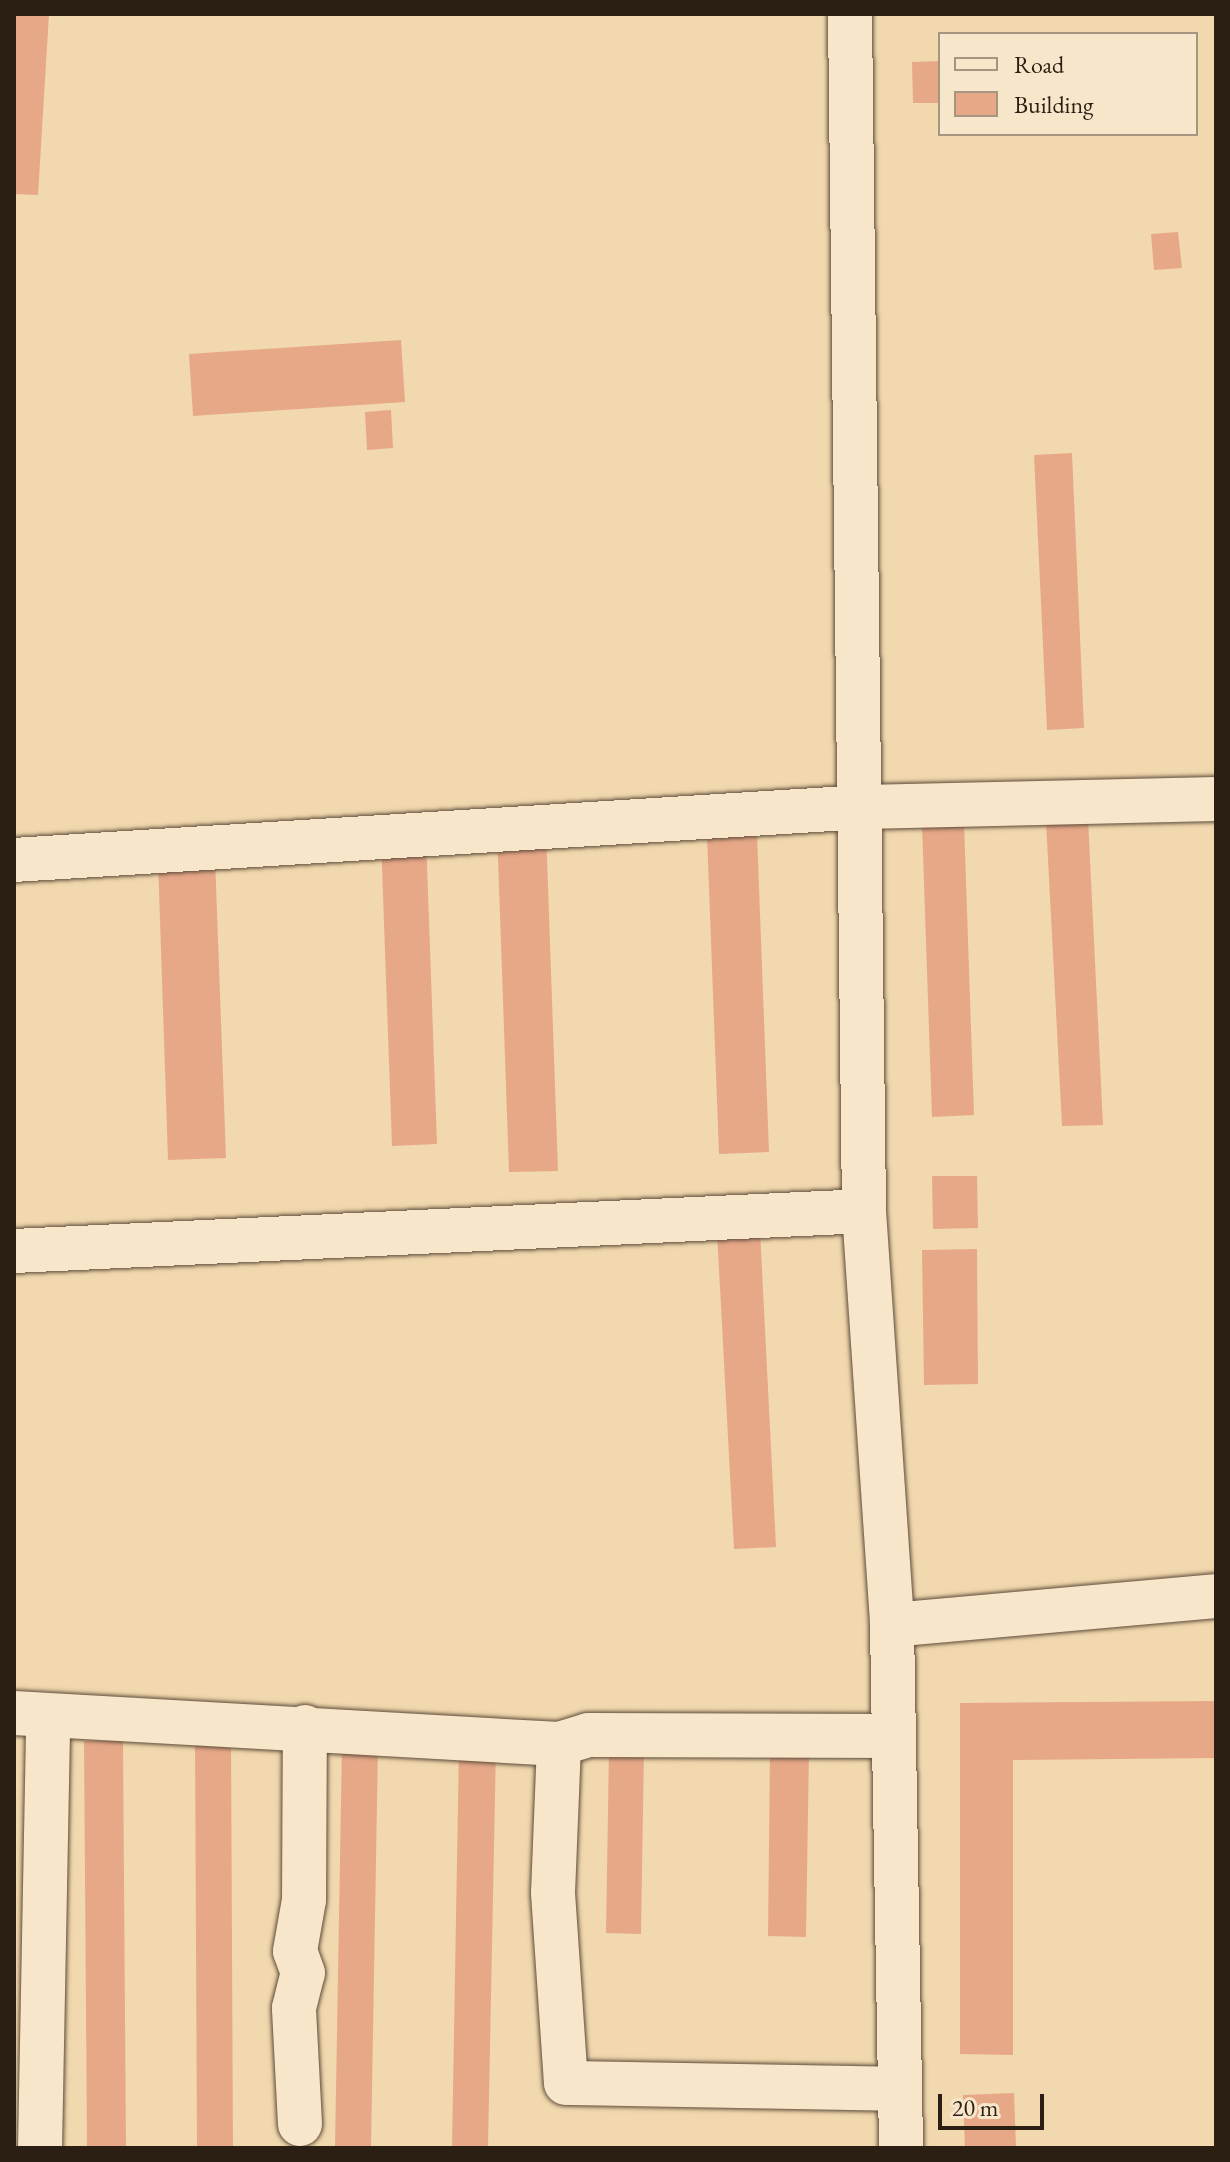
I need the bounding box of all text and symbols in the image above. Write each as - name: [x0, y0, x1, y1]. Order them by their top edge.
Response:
- legend: [938, 32, 1198, 136]
- text: Road: [1014, 49, 1064, 80]
- text: Building: [1014, 89, 1094, 120]
- scale bar: [942, 2078, 1048, 2128]
- text: 20 m: [952, 2092, 999, 2123]

